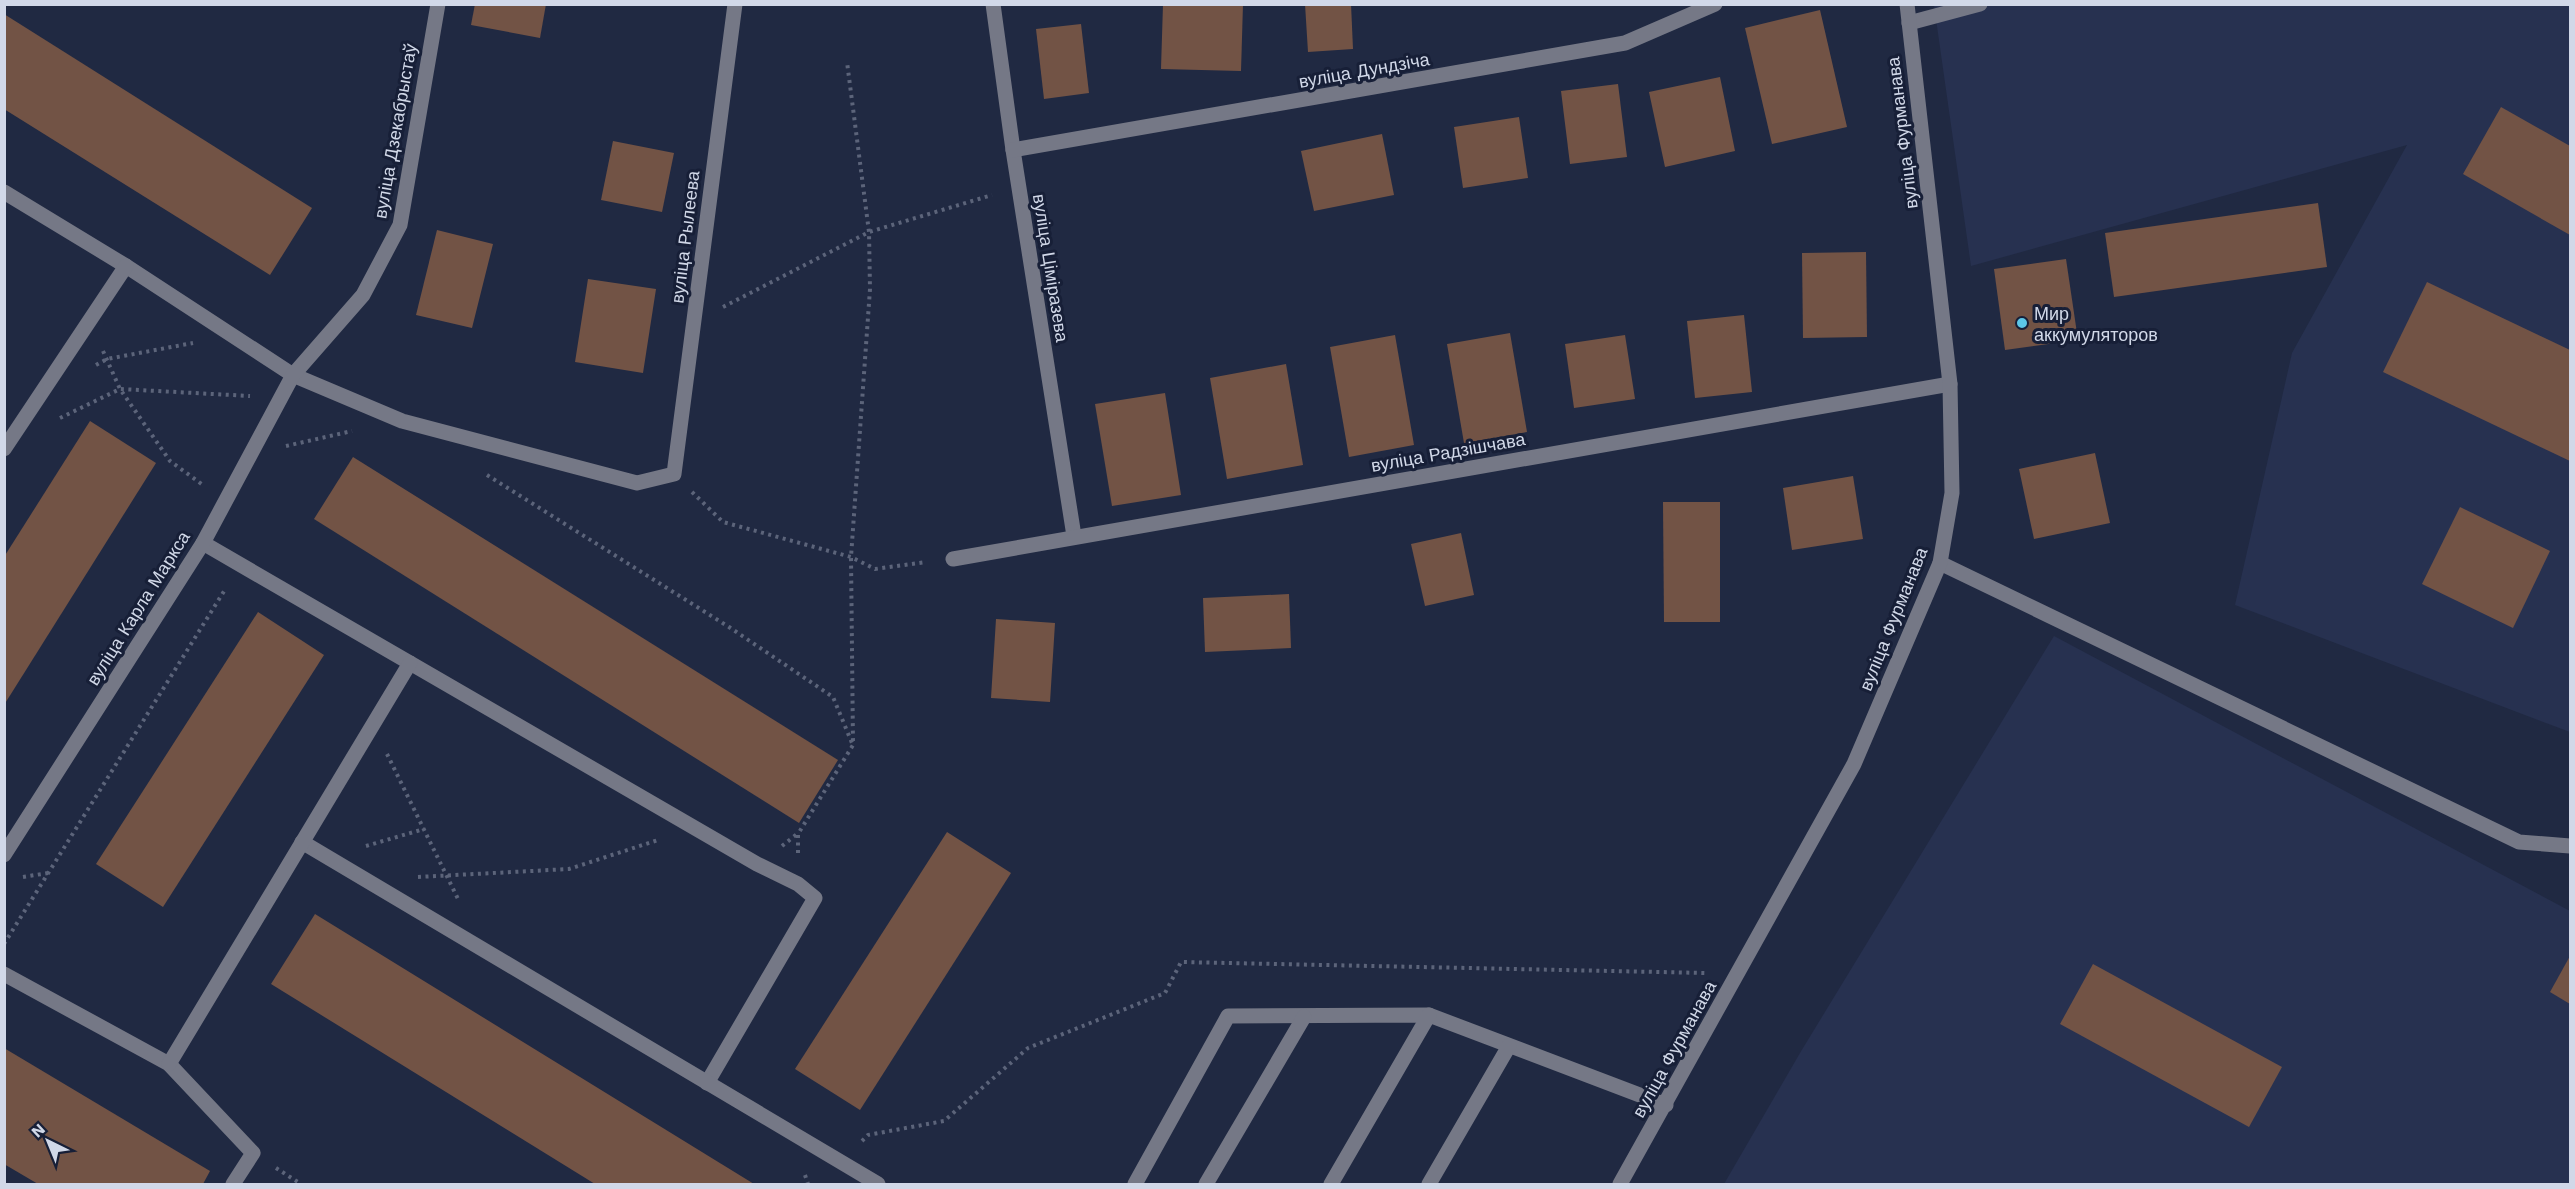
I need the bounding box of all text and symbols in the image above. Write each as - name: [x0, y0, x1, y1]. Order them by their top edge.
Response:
- street label: вуліца Дзекабрыстаў: [369, 42, 421, 220]
- street label: вуліца Дундзіча: [1297, 48, 1432, 92]
- street label: вуліца Фурманава: [1882, 55, 1922, 210]
- street label: вуліца Рылеева: [666, 168, 704, 305]
- street label: вуліца Ціміразева: [1029, 192, 1073, 345]
- place label: Мир аккумуляторов: [2034, 303, 2158, 345]
- marker: Мир аккумуляторов: [2015, 316, 2029, 330]
- street label: вуліца Радзішчава: [1369, 428, 1528, 476]
- street label: вуліца Карла Маркса: [82, 526, 194, 689]
- street label: вуліца Фурманава: [1855, 543, 1932, 694]
- street label: вуліца Фурманава: [1628, 976, 1721, 1121]
- north arrow: [18, 1111, 78, 1171]
- text: N: [27, 1119, 49, 1141]

